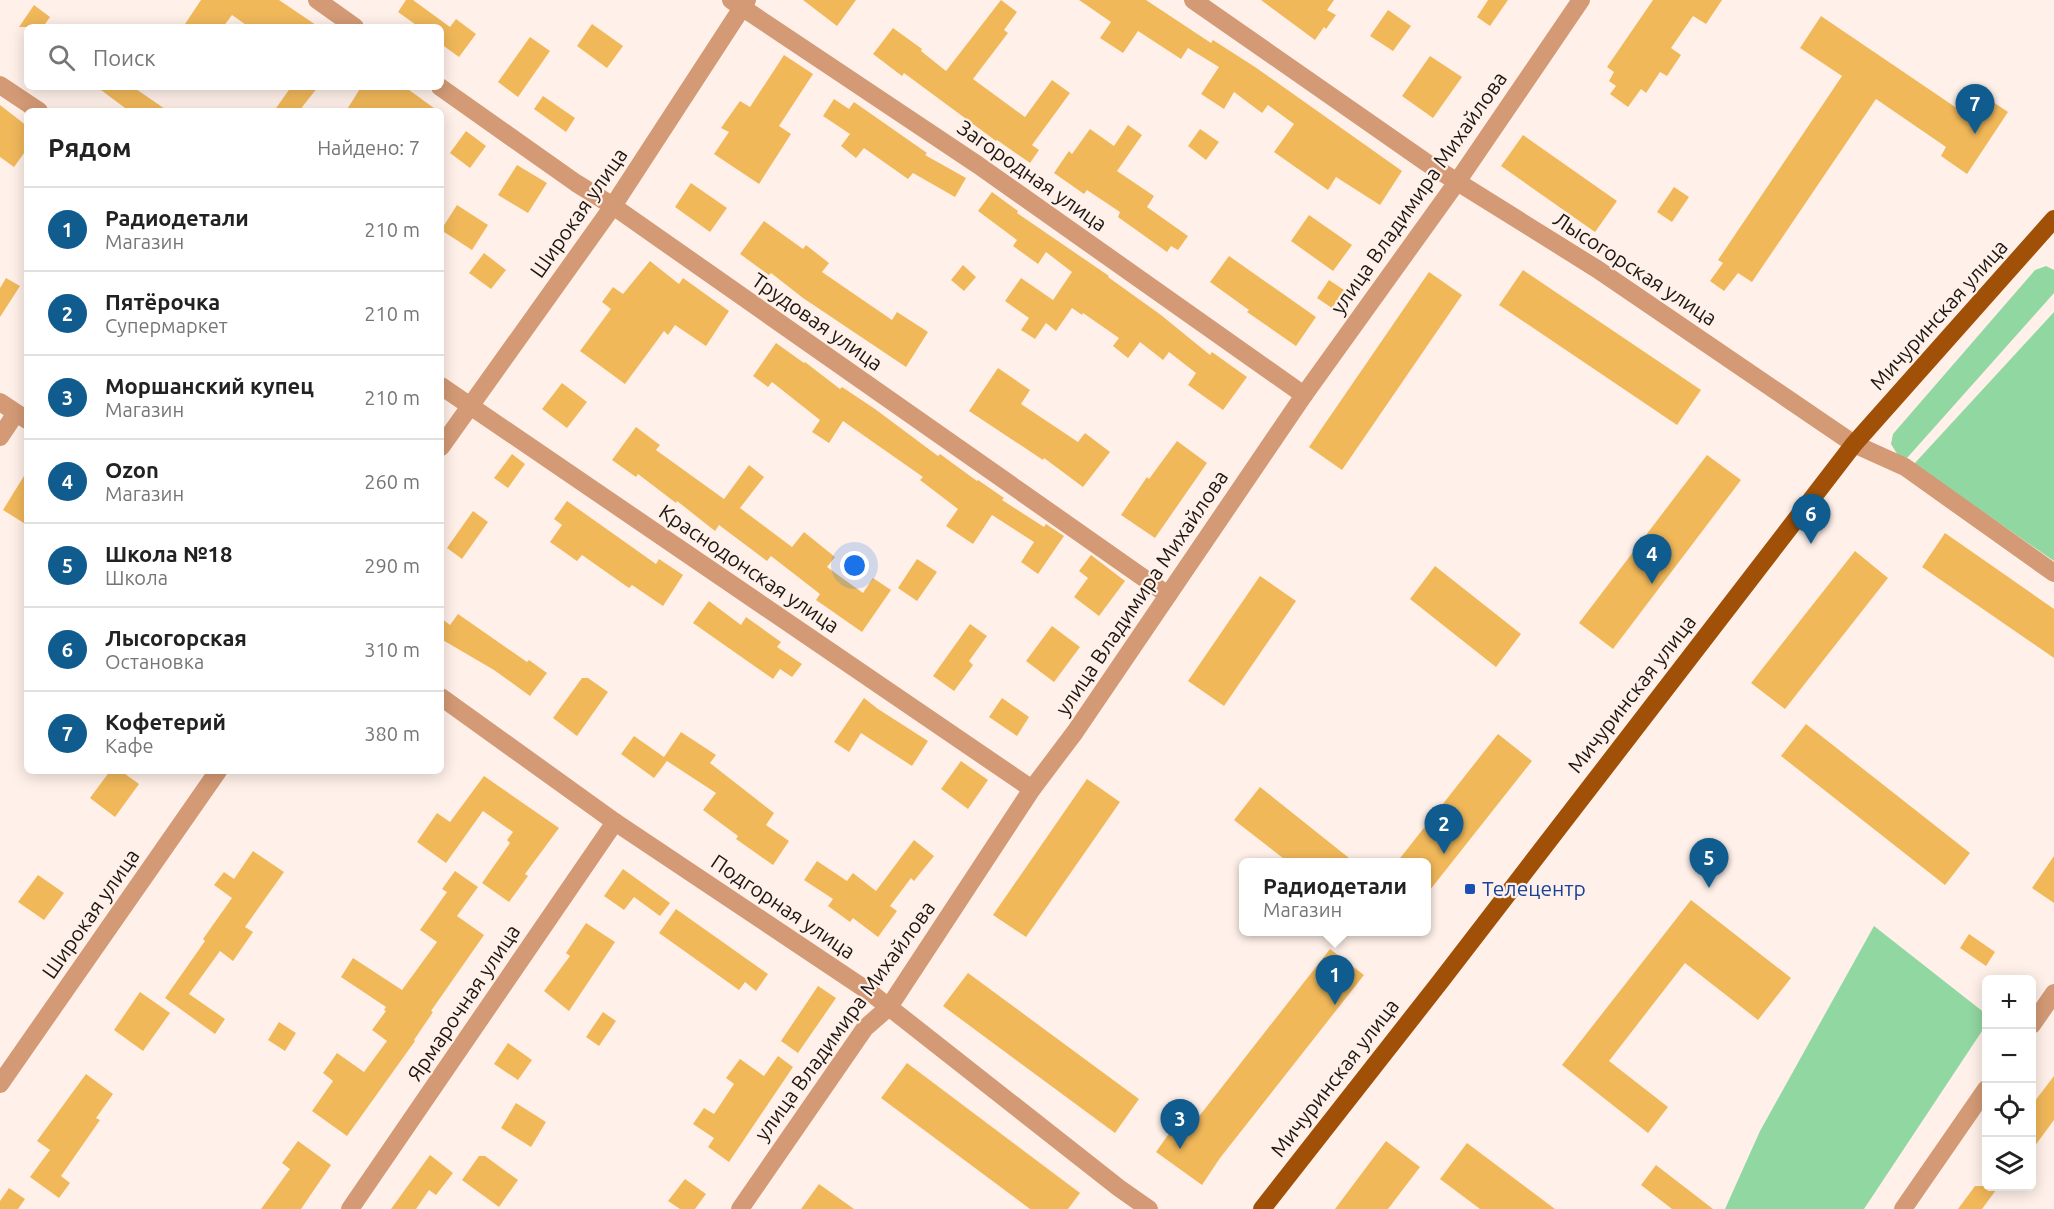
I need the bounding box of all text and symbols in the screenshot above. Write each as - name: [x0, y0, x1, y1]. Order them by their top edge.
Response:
- search box: [24, 24, 444, 90]
- icon: search: [45, 41, 78, 74]
- text: Поиск: [93, 45, 156, 70]
- street label: улица Владимира Михайлова: [1325, 67, 1511, 318]
- pin: 7: [1956, 84, 1994, 134]
- street label: Загородная улица: [953, 115, 1112, 236]
- text: Рядом: [48, 133, 132, 162]
- text: Найдено: 7: [317, 136, 420, 159]
- street label: Широкая улица: [525, 143, 632, 282]
- text: Радиодетали: [105, 205, 249, 230]
- street label: Лысогорская улица: [1549, 206, 1722, 330]
- text: 1: [62, 218, 73, 241]
- text: 210 m: [364, 218, 420, 241]
- text: Магазин: [105, 230, 184, 253]
- street label: Мичуринская улица: [1865, 234, 2012, 394]
- street label: Трудовая улица: [748, 267, 887, 375]
- text: Пятёрочка: [105, 289, 220, 314]
- text: 2: [62, 302, 73, 325]
- text: 210 m: [364, 302, 420, 325]
- text: Супермаркет: [105, 314, 228, 337]
- text: Моршанский купец: [105, 373, 314, 398]
- text: 3: [62, 386, 73, 409]
- text: 210 m: [364, 386, 420, 409]
- text: Магазин: [105, 398, 184, 421]
- text: Ozon: [105, 457, 159, 482]
- street label: улица Владимира Михайлова: [1050, 465, 1232, 720]
- text: 4: [62, 470, 73, 493]
- text: 260 m: [364, 470, 420, 493]
- text: Магазин: [105, 482, 184, 505]
- pin: 6: [1792, 494, 1830, 544]
- street label: Краснодонская улица: [655, 499, 844, 637]
- pin: 4: [1632, 534, 1672, 584]
- text: Школа №18: [105, 541, 232, 566]
- your location: [840, 551, 869, 580]
- text: 5: [62, 554, 73, 577]
- text: 290 m: [364, 554, 420, 577]
- text: Школа: [105, 566, 168, 589]
- street label: Мичуринская улица: [1562, 610, 1700, 777]
- text: Лысогорская: [105, 625, 247, 650]
- text: 6: [62, 638, 73, 661]
- text: 310 m: [364, 638, 420, 661]
- text: Остановка: [105, 650, 204, 673]
- text: Кофетерий: [105, 709, 226, 734]
- text: 7: [62, 722, 73, 745]
- text: 380 m: [364, 722, 420, 745]
- text: Кафе: [105, 734, 154, 757]
- pin: 2: [1424, 804, 1464, 854]
- pin: 5: [1690, 838, 1728, 888]
- street label: Широкая улица: [37, 844, 144, 983]
- street label: Подгорная улица: [707, 849, 860, 963]
- popup: [1239, 858, 1431, 936]
- text: Радиодетали: [1263, 873, 1407, 898]
- place label: Телецентр: [1482, 876, 1586, 900]
- marker: Телецентр: [1463, 882, 1477, 896]
- street label: улица Владимира Михайлова: [749, 896, 939, 1145]
- text: Магазин: [1263, 898, 1342, 921]
- street label: Ярмарочная улица: [402, 920, 524, 1085]
- pin: 1: [1316, 956, 1354, 1005]
- map controls: [1982, 975, 2036, 1191]
- button: +: [1982, 975, 2036, 1029]
- street label: Мичуринская улица: [1265, 994, 1403, 1161]
- button: −: [1982, 1029, 2036, 1083]
- button: locate: [1982, 1083, 2036, 1137]
- pin: 3: [1160, 1100, 1200, 1149]
- button: layers: [1982, 1137, 2036, 1191]

